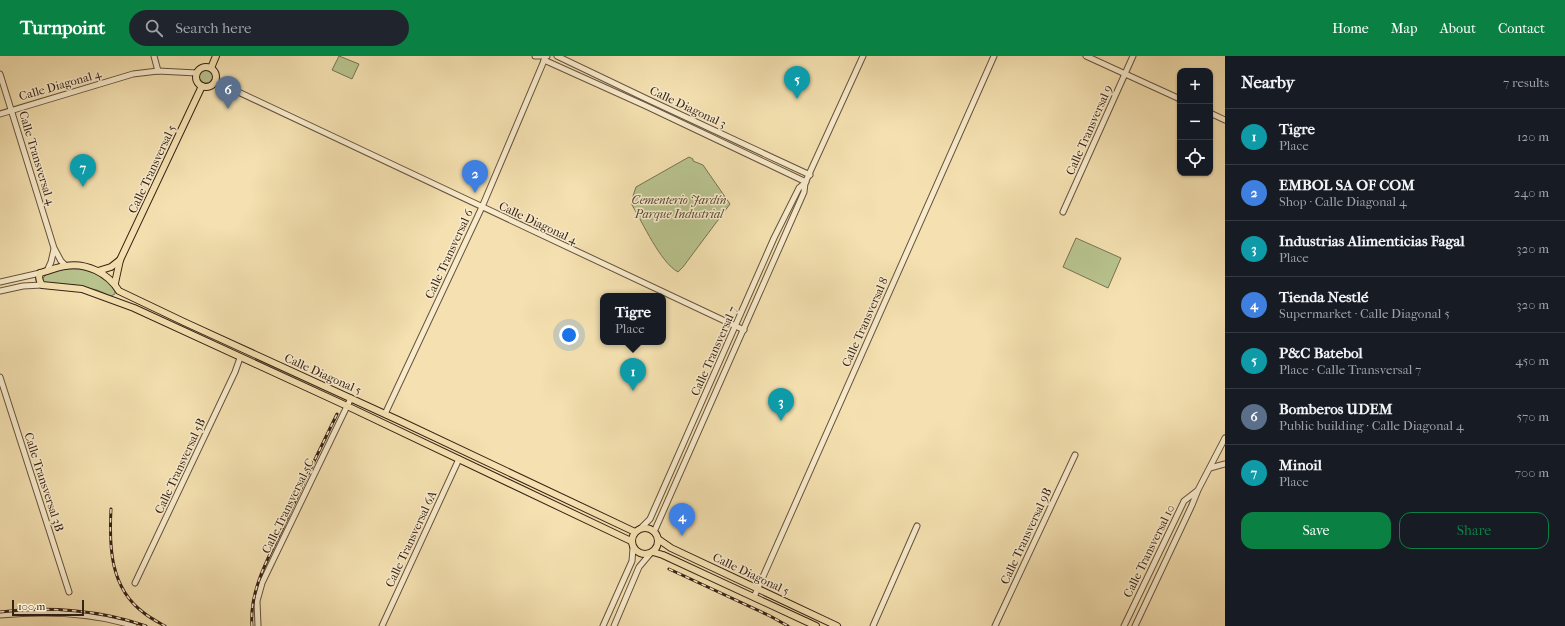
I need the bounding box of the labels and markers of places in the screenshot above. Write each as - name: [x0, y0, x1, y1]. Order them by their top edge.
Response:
- pin: 5: [784, 66, 810, 99]
- pin: 6: [215, 76, 241, 109]
- pin: 7: [70, 154, 96, 187]
- pin: 2: [462, 160, 488, 193]
- pin: 1: [620, 358, 646, 391]
- pin: 3: [768, 388, 794, 421]
- pin: 4: [669, 503, 695, 536]

